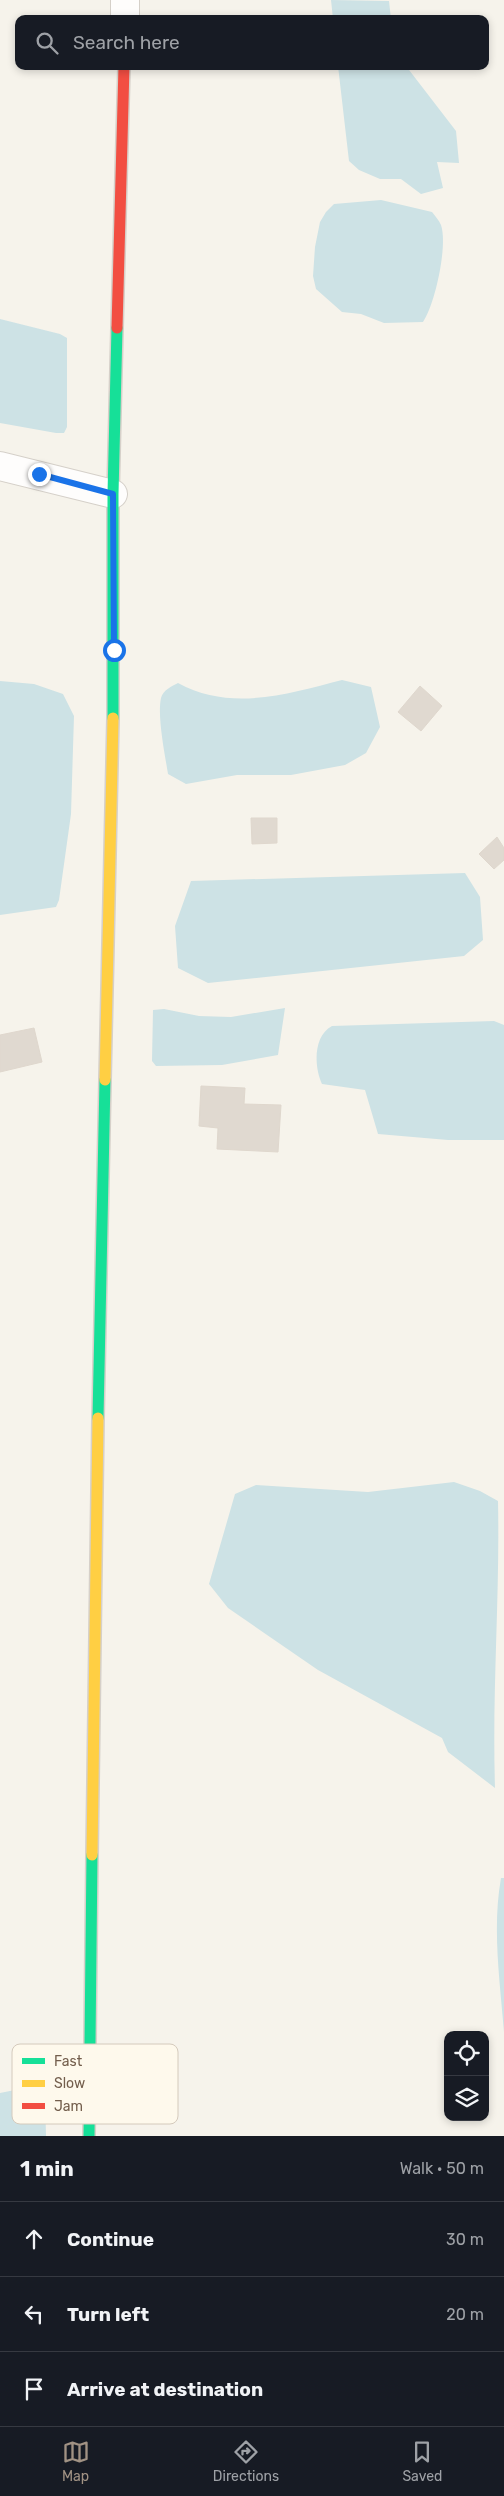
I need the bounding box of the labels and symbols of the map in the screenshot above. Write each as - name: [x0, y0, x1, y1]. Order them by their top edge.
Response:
- route end: [28, 463, 51, 486]
- route start: [103, 639, 126, 662]
- legend: [12, 2044, 178, 2124]
- text: Fast: [54, 2053, 83, 2070]
- text: Slow: [54, 2075, 85, 2092]
- text: Jam: [54, 2098, 83, 2115]

